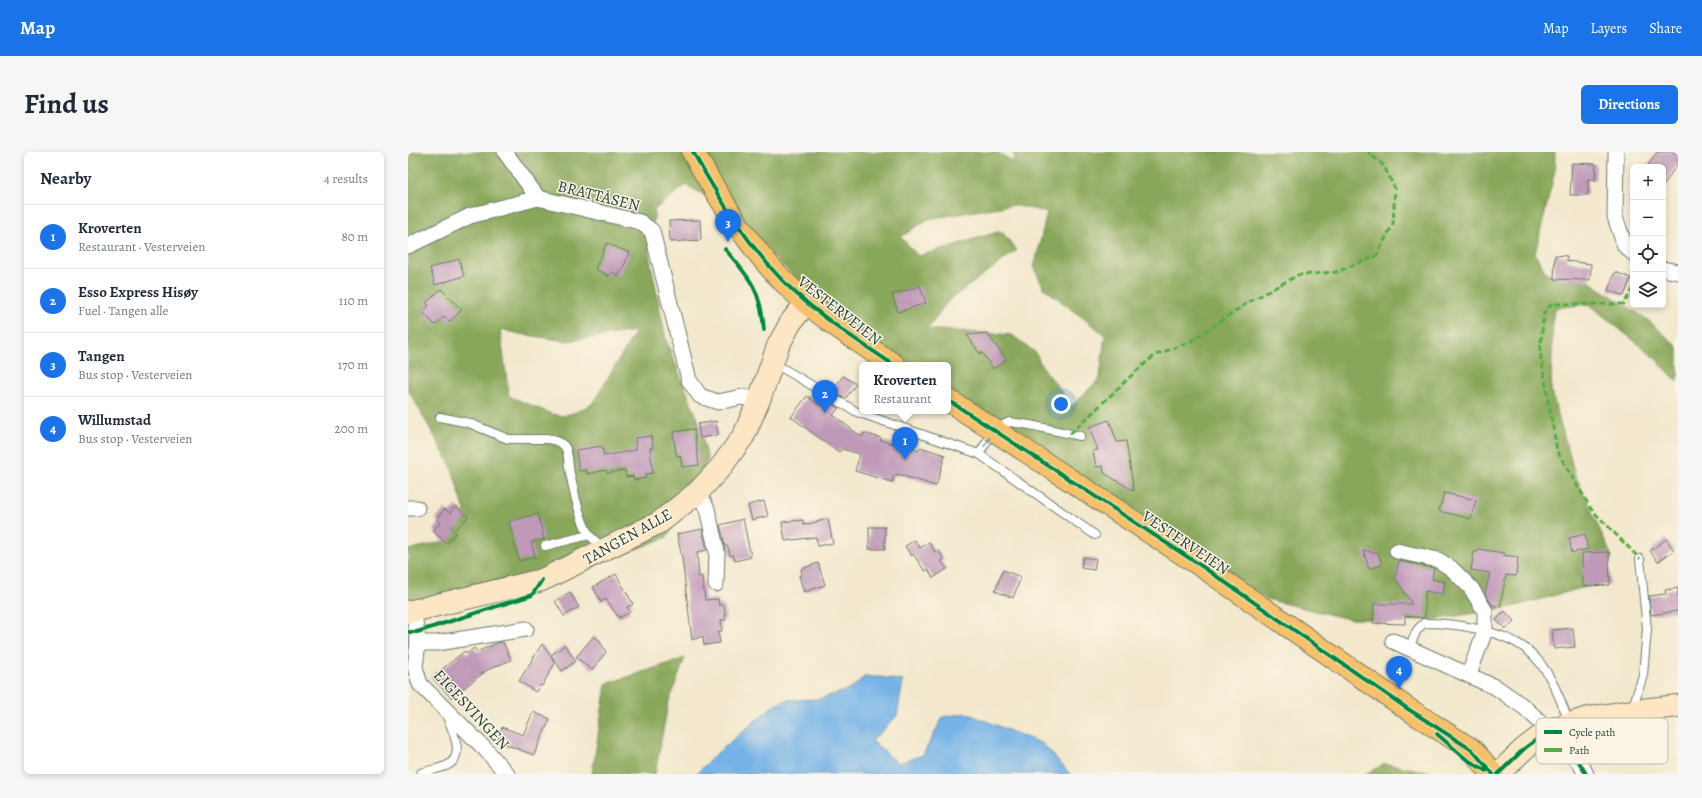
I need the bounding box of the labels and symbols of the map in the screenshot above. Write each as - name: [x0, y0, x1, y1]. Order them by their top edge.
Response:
- street label: BRATTÅSEN: [555, 175, 642, 217]
- pin: 3: [715, 209, 741, 242]
- street label: VESTERVEIEN: [792, 270, 886, 351]
- pin: 2: [812, 380, 838, 413]
- your location: [1051, 394, 1071, 414]
- pin: 1: [892, 427, 918, 460]
- one-way arrow: [983, 436, 990, 448]
- street label: TANGEN ALLE: [579, 503, 676, 570]
- street label: VESTERVEIEN: [1137, 505, 1234, 580]
- pin: 4: [1386, 656, 1412, 689]
- street label: EIGESVINGEN: [428, 665, 514, 755]
- legend: [1536, 718, 1668, 764]
- text: Cycle path: [1569, 725, 1616, 740]
- text: Path: [1569, 743, 1590, 758]

